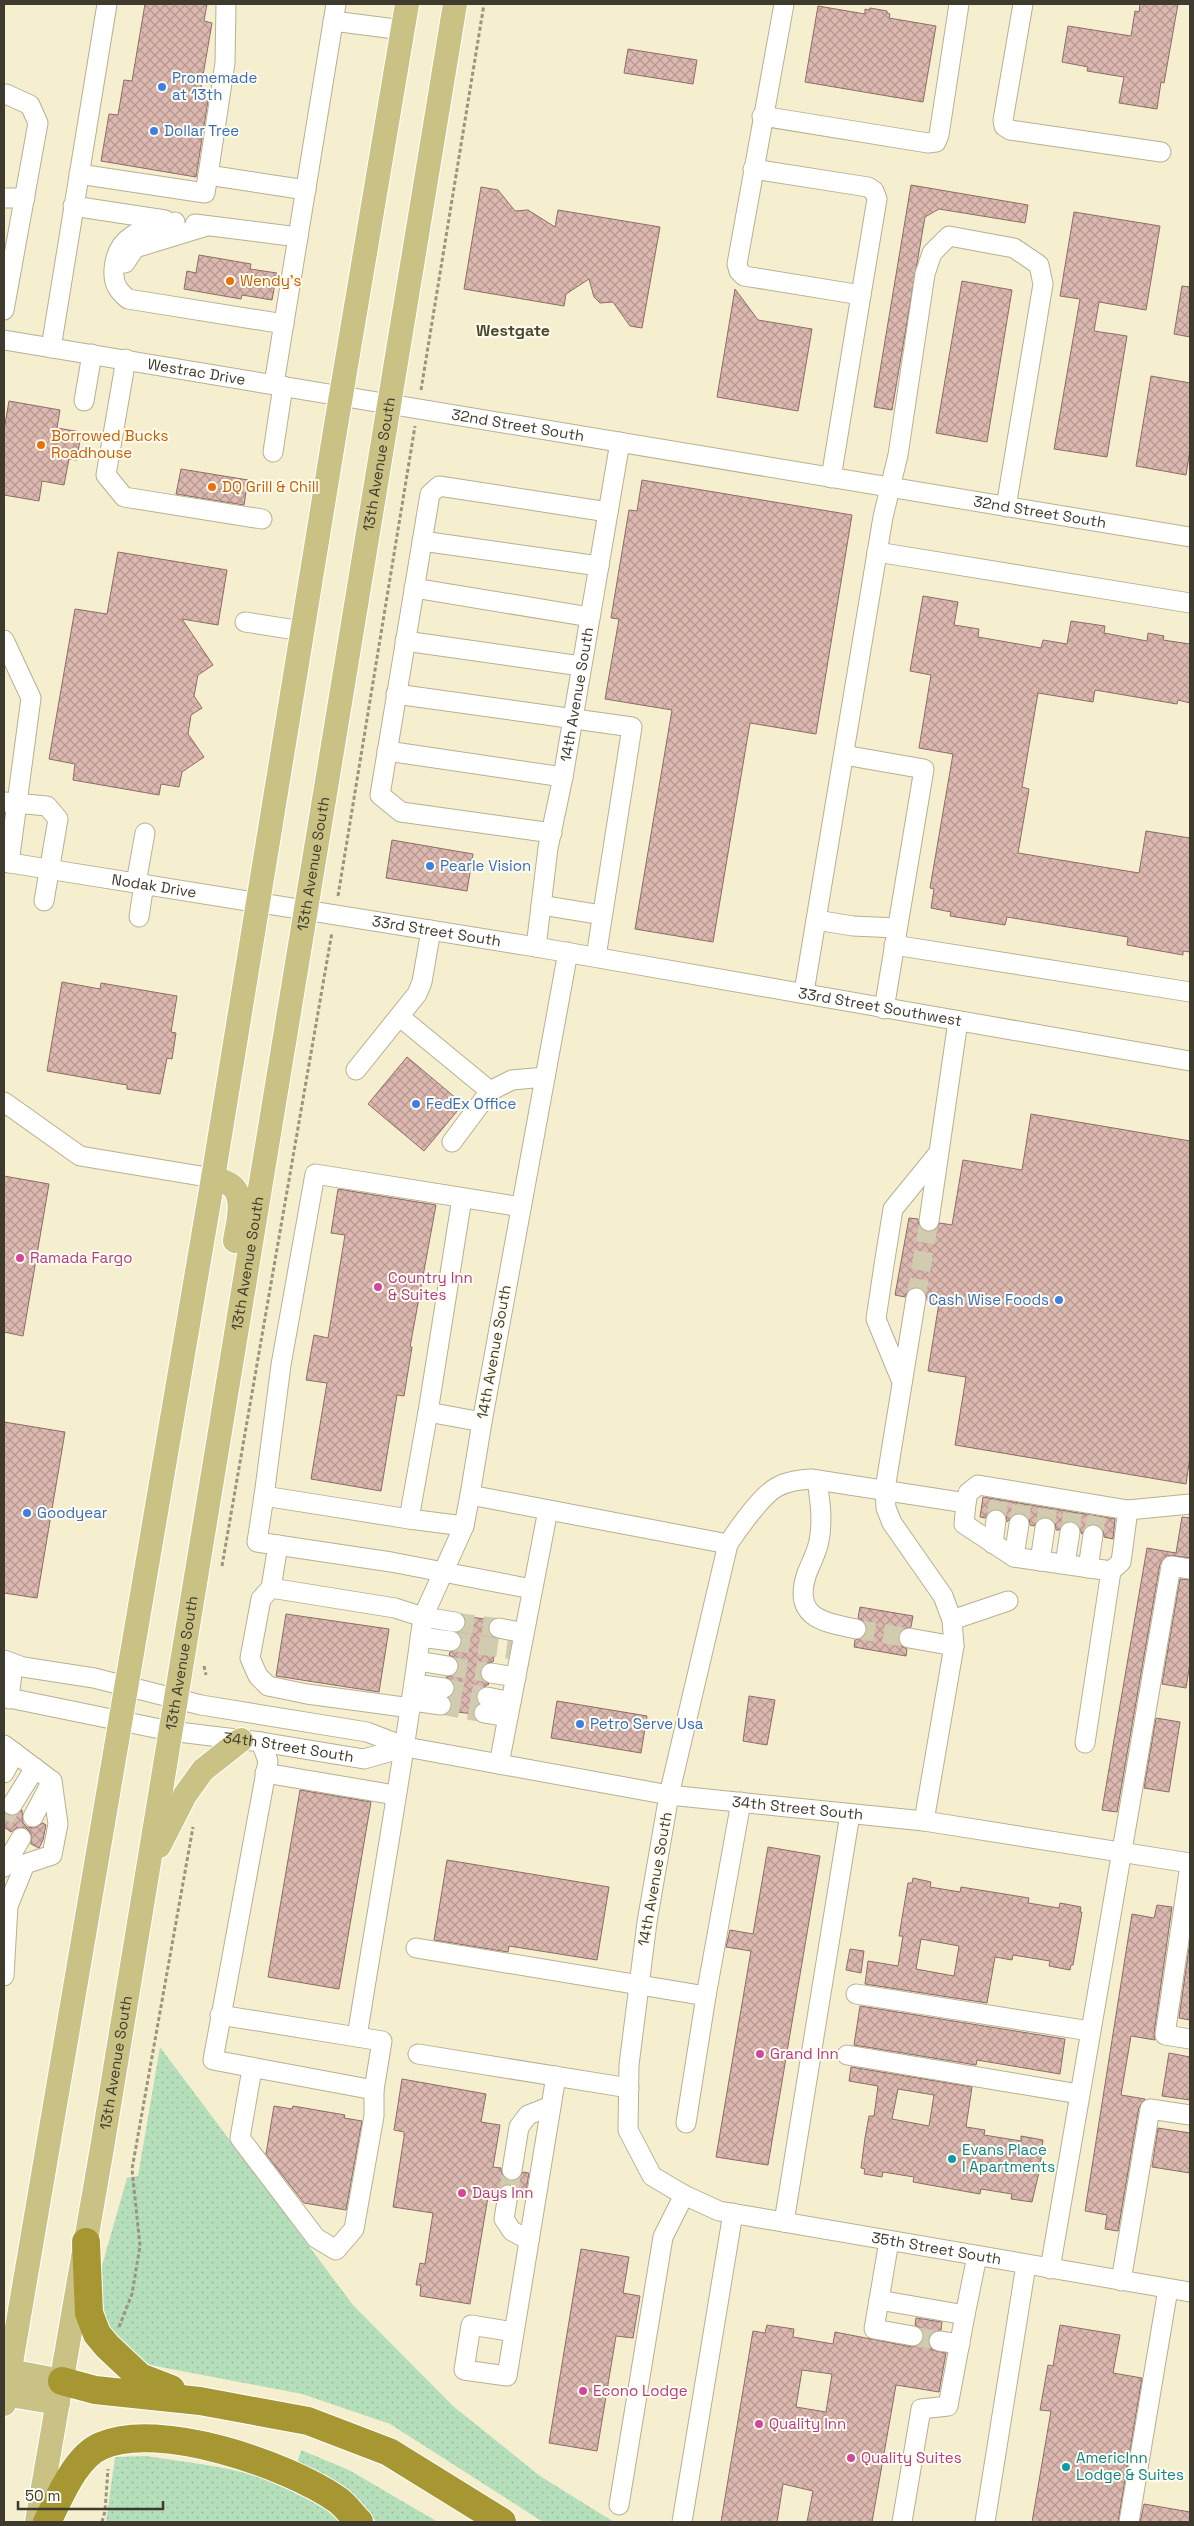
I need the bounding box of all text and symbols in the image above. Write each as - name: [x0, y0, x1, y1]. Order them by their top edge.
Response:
- place label: Promemade at 13th: [172, 68, 257, 104]
- marker: Promemade at 13th: [156, 81, 168, 93]
- place label: Dollar Tree: [164, 121, 239, 140]
- marker: Dollar Tree: [148, 125, 160, 137]
- place label: Wendy's: [240, 271, 302, 290]
- marker: Wendy's: [224, 275, 236, 287]
- district label: Westgate: [476, 320, 550, 341]
- street label: Westrac Drive: [146, 354, 247, 389]
- street label: 13th Avenue South: [358, 396, 399, 533]
- street label: 32nd Street South: [450, 404, 586, 445]
- place label: Borrowed Bucks Roadhouse: [51, 426, 169, 462]
- marker: Borrowed Bucks Roadhouse: [35, 439, 47, 451]
- place label: DQ Grill & Chill: [222, 477, 319, 496]
- marker: DQ Grill & Chill: [206, 481, 218, 493]
- street label: 32nd Street South: [972, 491, 1108, 532]
- street label: 14th Avenue South: [556, 626, 597, 763]
- street label: 13th Avenue South: [293, 795, 333, 932]
- place label: Pearle Vision: [440, 856, 531, 875]
- marker: Pearle Vision: [424, 860, 436, 872]
- street label: Nodak Drive: [110, 869, 198, 902]
- street label: 33rd Street South: [371, 911, 503, 950]
- street label: 33rd Street Southwest: [797, 983, 964, 1030]
- place label: FedEx Office: [426, 1094, 517, 1113]
- marker: FedEx Office: [410, 1098, 422, 1110]
- street label: 13th Avenue South: [227, 1195, 268, 1332]
- place label: Ramada Fargo: [30, 1248, 132, 1267]
- marker: Ramada Fargo: [14, 1252, 26, 1264]
- place label: Country Inn & Suites: [388, 1268, 473, 1304]
- marker: Country Inn & Suites: [372, 1281, 384, 1293]
- street label: 14th Avenue South: [472, 1283, 515, 1421]
- place label: Cash Wise Foods: [928, 1290, 1049, 1309]
- marker: Cash Wise Foods: [1053, 1294, 1065, 1306]
- place label: Goodyear: [37, 1503, 108, 1522]
- marker: Goodyear: [21, 1507, 33, 1519]
- street label: 13th Avenue South: [161, 1595, 202, 1732]
- place label: Petro Serve Usa: [590, 1714, 704, 1733]
- marker: Petro Serve Usa: [574, 1718, 586, 1730]
- street label: 34th Street South: [222, 1728, 355, 1766]
- street label: 34th Street South: [731, 1791, 864, 1824]
- street label: 14th Avenue South: [633, 1810, 676, 1948]
- street label: 13th Avenue South: [95, 1994, 136, 2131]
- place label: Grand Inn: [770, 2044, 839, 2063]
- marker: Grand Inn: [754, 2048, 766, 2060]
- place label: Evans Place I Apartments: [962, 2140, 1055, 2176]
- marker: Evans Place I Apartments: [946, 2153, 958, 2165]
- place label: Days Inn: [472, 2183, 533, 2202]
- marker: Days Inn: [456, 2187, 468, 2199]
- street label: 35th Street South: [870, 2227, 1003, 2268]
- place label: Econo Lodge: [593, 2381, 688, 2400]
- marker: Econo Lodge: [577, 2385, 589, 2397]
- place label: Quality Inn: [769, 2414, 846, 2433]
- marker: Quality Inn: [753, 2418, 765, 2430]
- place label: Quality Suites: [861, 2448, 962, 2467]
- place label: AmericInn Lodge & Suites: [1076, 2448, 1184, 2484]
- marker: Quality Suites: [845, 2452, 857, 2464]
- marker: AmericInn Lodge & Suites: [1060, 2461, 1072, 2473]
- scale bar: [18, 2478, 162, 2510]
- text: 50 m: [25, 2486, 60, 2505]

